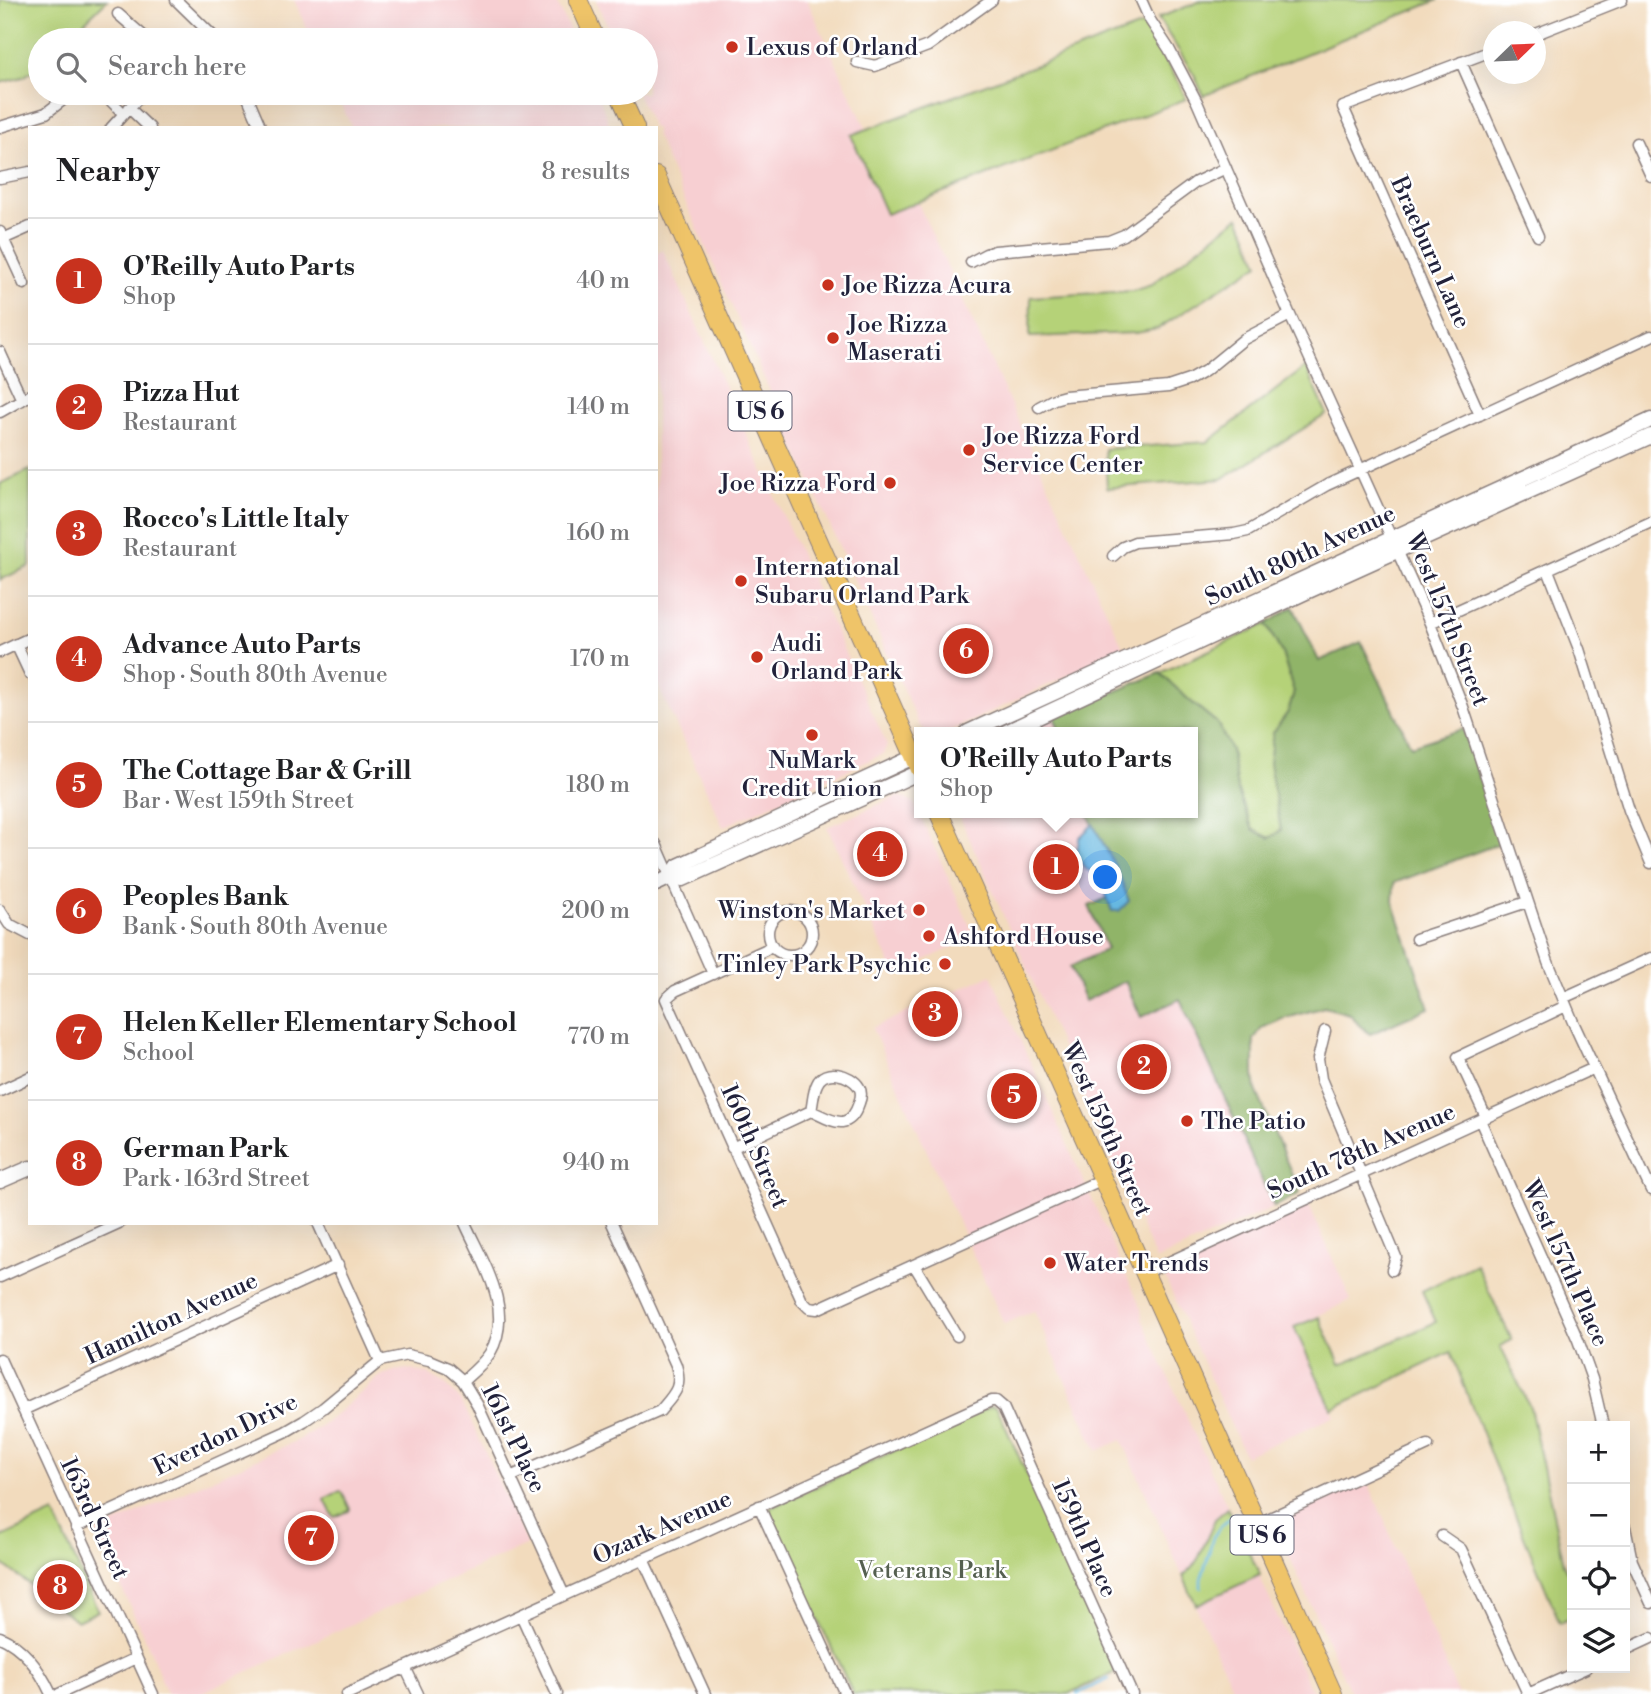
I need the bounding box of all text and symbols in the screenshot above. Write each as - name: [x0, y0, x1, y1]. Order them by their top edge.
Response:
- north arrow: [1483, 21, 1546, 84]
- search box: [28, 28, 658, 105]
- place label: Lexus of Orland: [746, 33, 918, 63]
- marker: Lexus of Orland: [724, 39, 740, 55]
- icon: search: [52, 48, 90, 86]
- text: Search here: [108, 51, 247, 83]
- text: Nearby: [56, 153, 160, 191]
- text: 8 results: [542, 158, 630, 186]
- street label: Braeburn Lane: [1383, 171, 1477, 333]
- text: O'Reilly Auto Parts: [123, 251, 355, 283]
- text: 1: [73, 267, 85, 295]
- text: 40 m: [576, 267, 630, 295]
- place label: Joe Rizza Acura: [841, 271, 1012, 301]
- marker: Joe Rizza Acura: [820, 277, 836, 293]
- text: Shop: [123, 283, 176, 311]
- place label: Joe Rizza Maserati: [846, 310, 948, 368]
- marker: Joe Rizza Maserati: [825, 330, 841, 346]
- text: Pizza Hut: [123, 377, 239, 409]
- road number: US 6: [728, 392, 792, 430]
- text: 2: [72, 393, 86, 421]
- text: 140 m: [567, 393, 630, 421]
- text: Restaurant: [123, 409, 237, 437]
- place label: Joe Rizza Ford Service Center: [982, 422, 1143, 480]
- marker: Joe Rizza Ford Service Center: [961, 442, 977, 458]
- place label: Joe Rizza Ford: [718, 469, 876, 499]
- marker: Joe Rizza Ford: [882, 475, 898, 491]
- street label: South 80th Avenue: [1200, 499, 1400, 613]
- text: Rocco's Little Italy: [123, 503, 349, 535]
- text: 3: [72, 519, 86, 547]
- text: 160 m: [567, 519, 630, 547]
- street label: West 157th Street: [1398, 527, 1496, 711]
- text: Restaurant: [123, 535, 237, 563]
- place label: International Subaru Orland Park: [755, 553, 970, 611]
- marker: International Subaru Orland Park: [733, 573, 749, 589]
- pin: 6: [943, 625, 989, 677]
- text: Advance Auto Parts: [123, 629, 361, 661]
- place label: Audi Orland Park: [770, 629, 903, 687]
- text: 4: [71, 645, 87, 673]
- text: 170 m: [570, 645, 630, 673]
- marker: Audi Orland Park: [749, 649, 765, 665]
- text: Shop · South 80th Avenue: [123, 661, 388, 689]
- marker: NuMark Credit Union: [804, 727, 820, 743]
- popup: [914, 727, 1198, 818]
- text: O'Reilly Auto Parts: [940, 743, 1172, 775]
- place label: NuMark Credit Union: [742, 746, 882, 804]
- text: The Cottage Bar & Grill: [123, 755, 412, 787]
- text: 5: [72, 771, 86, 799]
- text: 180 m: [566, 771, 630, 799]
- text: Shop: [940, 775, 993, 803]
- text: Bar · West 159th Street: [123, 787, 354, 815]
- pin: 4: [857, 828, 903, 880]
- pin: 1: [1033, 841, 1079, 893]
- your location: [1088, 860, 1122, 894]
- text: Peoples Bank: [123, 881, 289, 913]
- place label: Winston's Market: [717, 896, 905, 926]
- text: 6: [72, 897, 86, 925]
- text: 200 m: [562, 897, 630, 925]
- marker: Winston's Market: [911, 902, 927, 918]
- text: Bank · South 80th Avenue: [123, 913, 388, 941]
- place label: Ashford House: [942, 922, 1104, 952]
- marker: Ashford House: [921, 928, 937, 944]
- place label: Tinley Park Psychic: [718, 950, 931, 980]
- marker: Tinley Park Psychic: [937, 956, 953, 972]
- pin: 3: [912, 988, 958, 1040]
- text: Helen Keller Elementary School: [123, 1007, 517, 1039]
- text: 7: [72, 1023, 86, 1051]
- text: 770 m: [567, 1023, 630, 1051]
- street label: West 159th Street: [1054, 1037, 1158, 1222]
- text: School: [123, 1039, 194, 1067]
- pin: 2: [1121, 1041, 1167, 1093]
- pin: 5: [991, 1070, 1037, 1122]
- street label: 160th Street: [713, 1079, 795, 1214]
- street label: South 78th Avenue: [1263, 1097, 1460, 1207]
- place label: The Patio: [1201, 1107, 1306, 1137]
- marker: The Patio: [1179, 1113, 1195, 1129]
- text: German Park: [123, 1133, 289, 1165]
- text: 8: [72, 1149, 86, 1177]
- text: 940 m: [562, 1149, 630, 1177]
- text: Park · 163rd Street: [123, 1165, 310, 1193]
- street label: West 157th Place: [1515, 1175, 1615, 1351]
- place label: Water Trends: [1063, 1249, 1209, 1279]
- marker: Water Trends: [1042, 1255, 1058, 1271]
- street label: Hamilton Avenue: [80, 1266, 263, 1372]
- street label: 161st Place: [474, 1379, 552, 1498]
- street label: Everdon Drive: [148, 1387, 303, 1483]
- map controls: [1567, 1421, 1630, 1673]
- button: +: [1567, 1421, 1630, 1484]
- street label: 163rd Street: [53, 1453, 136, 1585]
- street label: 159th Place: [1045, 1475, 1123, 1602]
- street label: Ozark Avenue: [588, 1484, 737, 1572]
- button: −: [1567, 1484, 1630, 1547]
- pin: 7: [288, 1512, 334, 1564]
- road number: US 6: [1230, 1516, 1294, 1554]
- button: locate: [1567, 1547, 1630, 1610]
- park label: Veterans Park: [856, 1556, 1008, 1586]
- pin: 8: [37, 1561, 83, 1613]
- button: layers: [1567, 1610, 1630, 1673]

